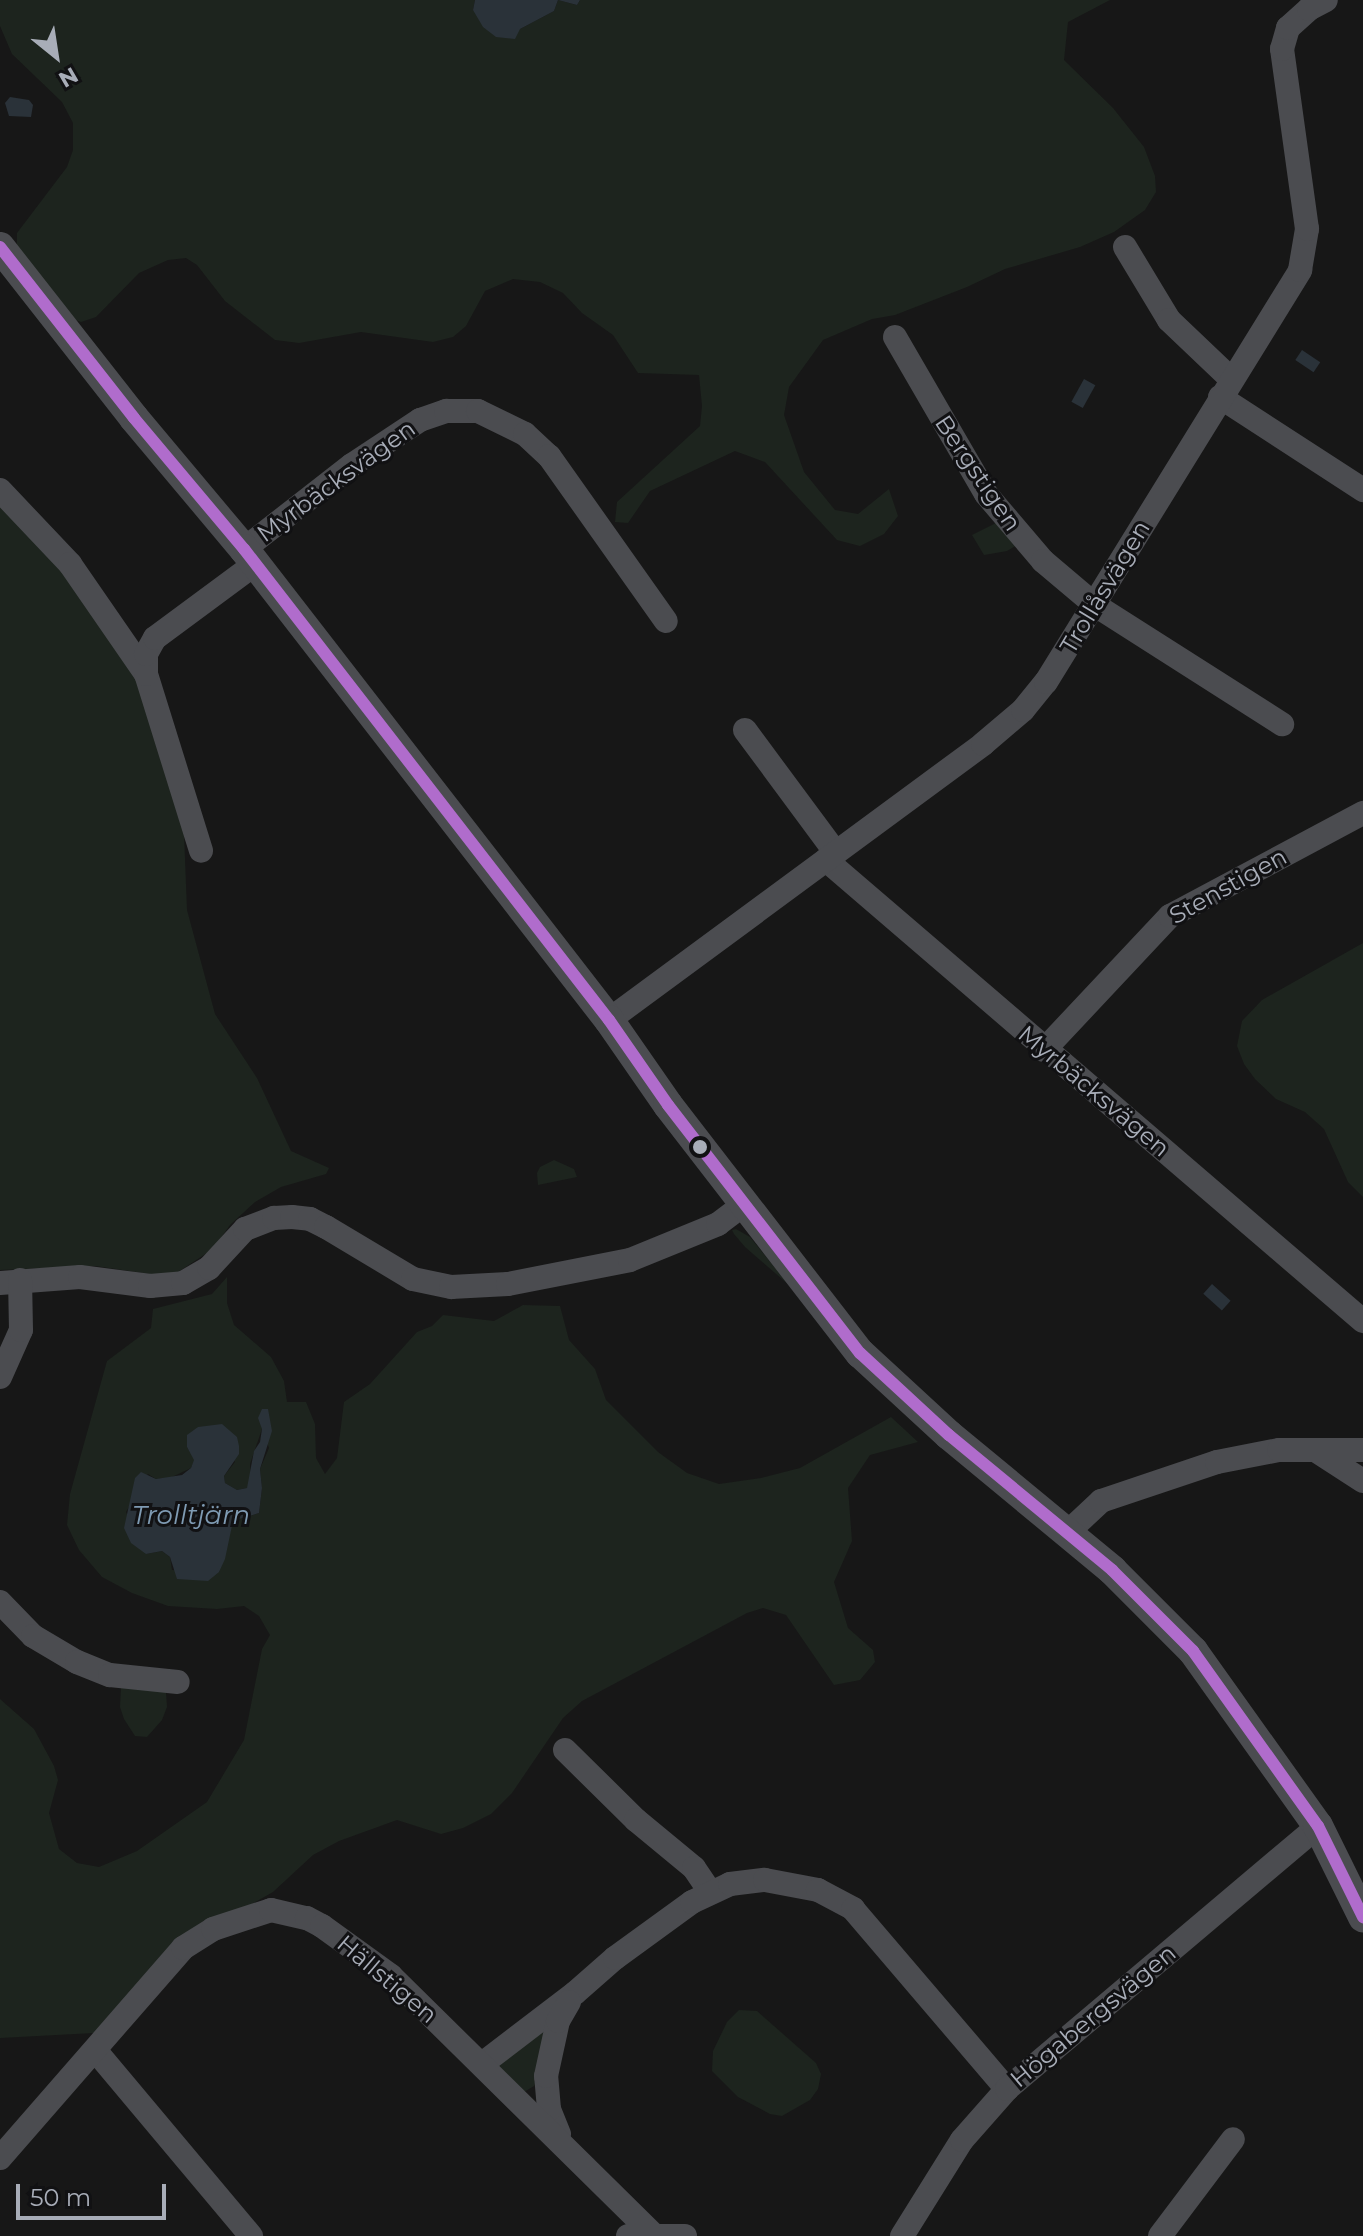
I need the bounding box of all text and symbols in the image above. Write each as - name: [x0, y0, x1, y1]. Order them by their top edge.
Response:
- north arrow: [16, 16, 96, 96]
- text: N: [54, 61, 83, 93]
- street label: Bergstigen: [929, 410, 1027, 536]
- street label: Myrbäcksvägen: [251, 414, 421, 548]
- street label: Trollåsvägen: [1054, 515, 1156, 659]
- street label: Stenstigen: [1164, 842, 1292, 930]
- street label: Myrbäcksvägen: [1013, 1019, 1175, 1163]
- unlabelled marker: [692, 1139, 708, 1155]
- water label: Trolltjärn: [132, 1500, 250, 1532]
- street label: Hällstigen: [331, 1929, 443, 2029]
- street label: Högabergsvägen: [1004, 1938, 1182, 2094]
- scale bar: [20, 2168, 170, 2218]
- text: 50 m: [30, 2183, 91, 2212]

